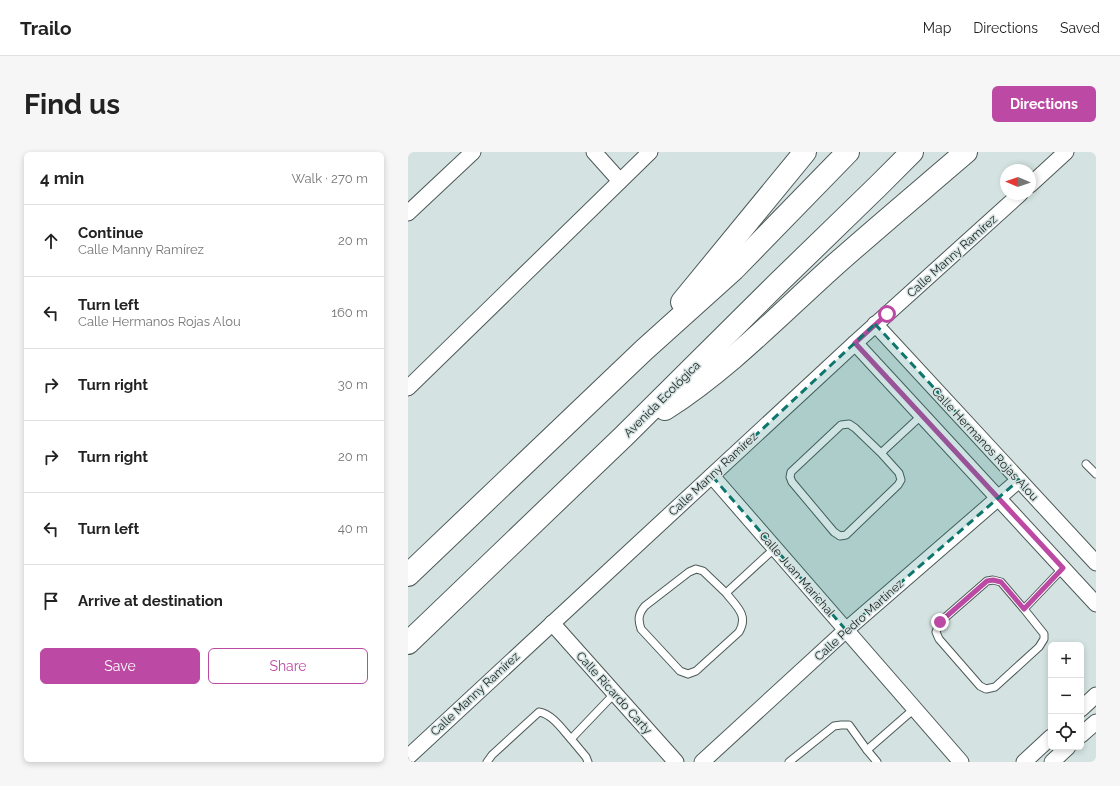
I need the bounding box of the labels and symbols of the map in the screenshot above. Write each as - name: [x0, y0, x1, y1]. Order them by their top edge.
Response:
- north arrow: [1000, 164, 1036, 200]
- street label: Calle Manny Ramírez: [904, 212, 1000, 300]
- route start: [878, 305, 896, 323]
- street label: Avenida Ecológica: [621, 358, 703, 440]
- street label: Calle Hermanos Rojas Alou: [929, 384, 1041, 504]
- street label: Calle Manny Ramírez: [666, 429, 760, 519]
- street label: Calle Juan Marichal: [756, 529, 838, 620]
- street label: Calle Pedro Martínez: [812, 576, 907, 664]
- route end: [931, 613, 949, 631]
- street label: Calle Manny Ramírez: [428, 649, 522, 739]
- street label: Calle Ricardo Carty: [573, 649, 655, 737]

